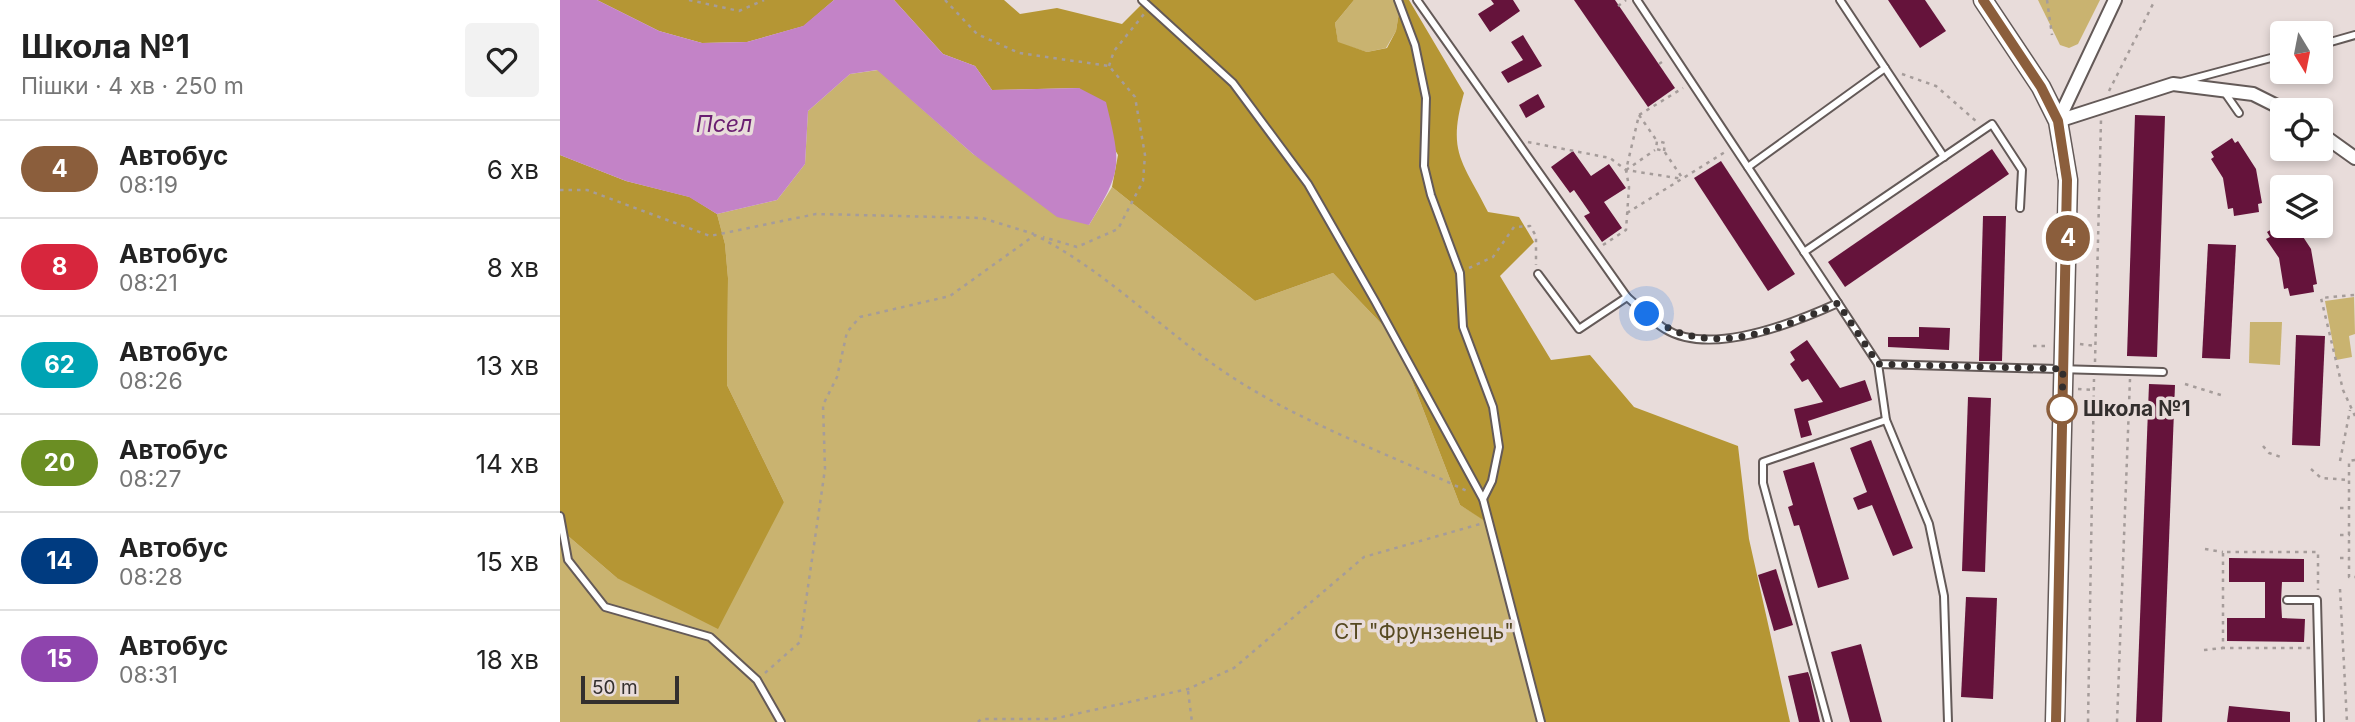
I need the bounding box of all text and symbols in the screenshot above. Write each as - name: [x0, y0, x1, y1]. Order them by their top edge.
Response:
- north arrow: [2270, 21, 2333, 84]
- map controls: [2270, 21, 2333, 238]
- button: heart: [465, 23, 539, 97]
- text: Школа №1: [21, 26, 190, 66]
- text: Пішки · 4 хв · 250 m: [21, 72, 244, 100]
- button: locate: [2270, 98, 2333, 161]
- water label: Псел: [696, 110, 752, 138]
- text: Автобус: [119, 140, 228, 171]
- text: 4: [51, 154, 68, 183]
- text: 6 хв: [487, 154, 539, 185]
- text: 08:19: [119, 171, 178, 199]
- button: layers: [2270, 175, 2333, 238]
- line badge: 4: [2045, 215, 2091, 261]
- text: 4: [2060, 223, 2076, 252]
- text: Автобус: [119, 238, 228, 269]
- text: 8: [52, 252, 67, 281]
- text: 8 хв: [487, 252, 539, 283]
- text: 08:21: [119, 269, 178, 297]
- your location: [1629, 296, 1664, 331]
- text: Автобус: [119, 336, 228, 367]
- text: 62: [44, 350, 75, 379]
- text: 13 хв: [476, 350, 539, 381]
- text: 08:26: [119, 367, 183, 395]
- marker: Школа №1: [2047, 394, 2077, 424]
- place label: Школа №1: [2083, 396, 2190, 421]
- text: Автобус: [119, 434, 228, 465]
- text: 20: [44, 448, 75, 477]
- text: 14 хв: [475, 448, 539, 479]
- text: 08:27: [119, 465, 181, 493]
- text: Автобус: [119, 532, 228, 563]
- text: 14: [46, 546, 73, 575]
- text: 15 хв: [476, 546, 539, 577]
- text: 08:28: [119, 563, 183, 591]
- park label: СТ "Фрунзенець": [1334, 619, 1514, 644]
- text: Автобус: [119, 630, 228, 661]
- text: 15: [47, 644, 72, 673]
- text: 18 хв: [476, 644, 539, 675]
- text: 08:31: [119, 661, 178, 689]
- scale bar: [581, 673, 679, 705]
- text: 50 m: [592, 676, 638, 699]

